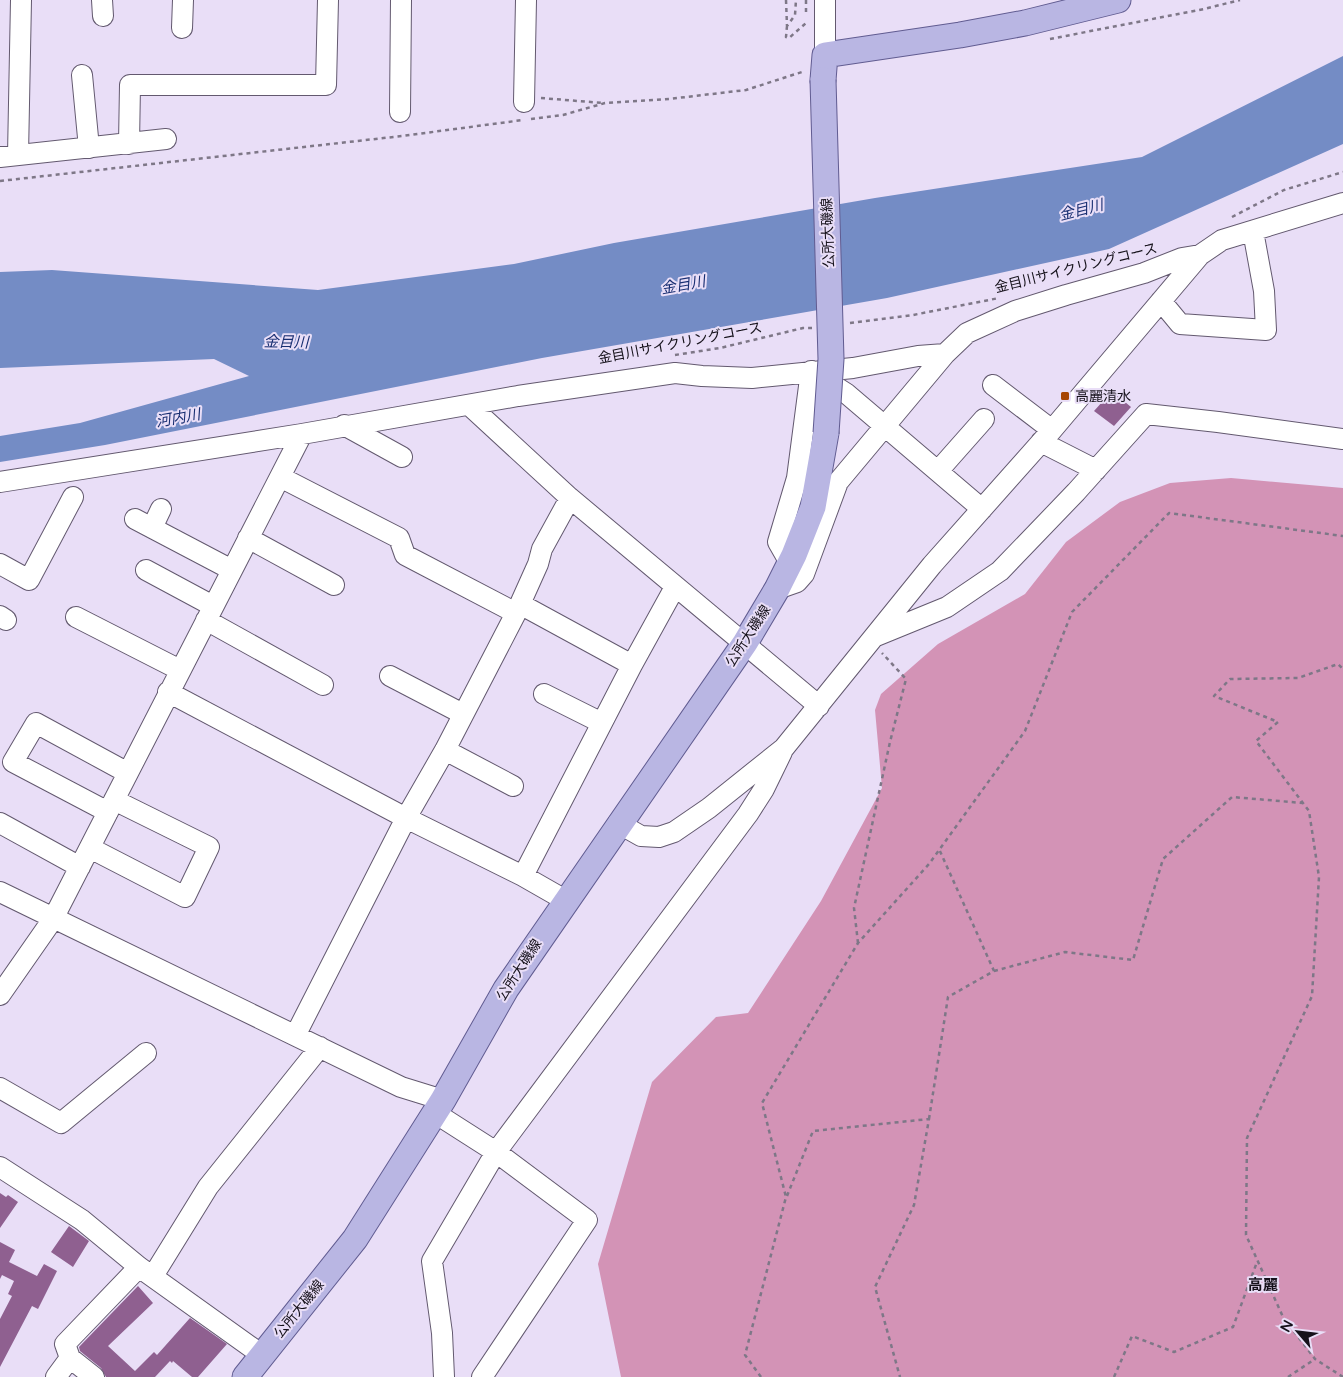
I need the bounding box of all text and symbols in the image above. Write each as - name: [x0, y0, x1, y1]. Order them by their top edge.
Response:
- water label: 金目川: [1057, 195, 1107, 224]
- street label: 公所大磯線: [818, 198, 838, 268]
- street label: 金目川サイクリングコース: [993, 240, 1159, 296]
- water label: 金目川: [659, 272, 709, 298]
- street label: 金目川サイクリングコース: [596, 319, 764, 367]
- water label: 金目川: [263, 333, 311, 351]
- place label: 高麗清水: [1075, 388, 1131, 405]
- marker: 高麗清水: [1059, 390, 1071, 402]
- water label: 河内川: [154, 405, 204, 431]
- street label: 公所大磯線: [722, 602, 774, 670]
- street label: 公所大磯線: [493, 936, 545, 1004]
- street label: 公所大磯線: [270, 1276, 328, 1342]
- district label: 高麗: [1248, 1276, 1278, 1294]
- north arrow: [1273, 1307, 1323, 1357]
- text: N: [1277, 1317, 1297, 1335]

